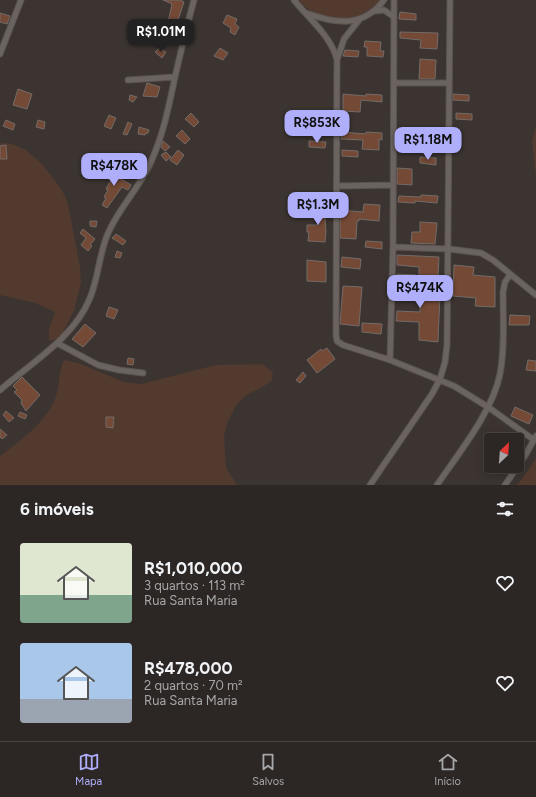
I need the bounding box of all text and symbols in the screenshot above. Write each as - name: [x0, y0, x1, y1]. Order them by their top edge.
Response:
- pin: R$1.01M: [124, 19, 198, 53]
- text: R$1.01M: [136, 24, 186, 39]
- pin: R$853K: [284, 110, 350, 144]
- text: R$853K: [294, 115, 340, 130]
- pin: R$1.18M: [391, 127, 465, 161]
- text: R$1.18M: [404, 132, 452, 147]
- pin: R$478K: [81, 153, 147, 187]
- text: R$478K: [90, 158, 138, 173]
- pin: R$1.3M: [285, 192, 351, 226]
- text: R$1.3M: [297, 197, 339, 212]
- pin: R$474K: [387, 275, 453, 309]
- text: R$474K: [396, 280, 444, 295]
- north arrow: [484, 433, 524, 473]
- map controls: [484, 433, 524, 473]
- icon: filters: [494, 498, 516, 520]
- text: 6 imóveis: [20, 499, 94, 519]
- text: R$1,010,000: [144, 558, 243, 578]
- icon: home: [52, 559, 100, 607]
- icon: heart: [494, 572, 516, 594]
- text: 3 quartos · 113 m²: [144, 578, 245, 593]
- text: Rua Santa Maria: [144, 593, 238, 608]
- text: R$478,000: [144, 658, 232, 678]
- icon: home: [52, 659, 100, 707]
- icon: heart: [494, 672, 516, 694]
- text: 2 quartos · 70 m²: [144, 678, 243, 693]
- text: Rua Santa Maria: [144, 693, 238, 708]
- tab: Mapa: [75, 751, 102, 788]
- tab: Salvos: [252, 751, 284, 788]
- tab: Início: [434, 751, 461, 788]

